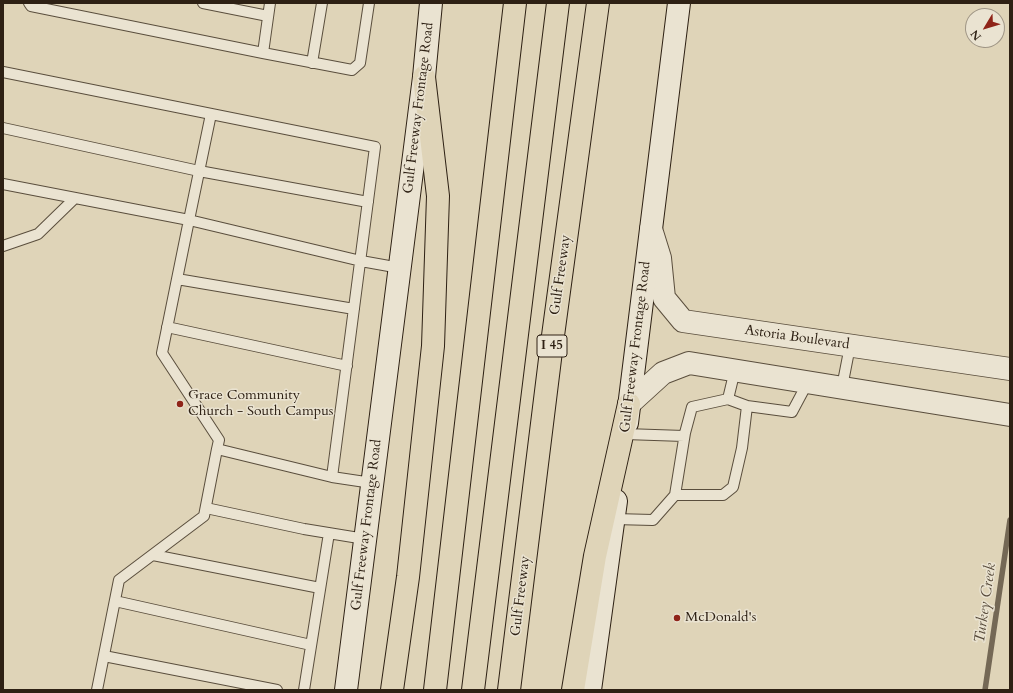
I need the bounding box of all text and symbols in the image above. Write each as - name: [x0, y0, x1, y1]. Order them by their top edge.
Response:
- north arrow: [965, 8, 1005, 48]
- street label: Gulf Freeway Frontage Road: [400, 21, 438, 195]
- text: N: [967, 27, 985, 43]
- street label: Gulf Freeway: [547, 234, 575, 316]
- street label: Gulf Freeway Frontage Road: [617, 260, 655, 434]
- street label: Astoria Boulevard: [743, 322, 851, 354]
- road number: I 45: [537, 335, 567, 357]
- place label: Grace Community Church - South Campus: [188, 388, 334, 420]
- marker: Grace Community Church - South Campus: [175, 399, 185, 409]
- street label: Gulf Freeway Frontage Road: [348, 438, 386, 612]
- street label: Gulf Freeway: [508, 555, 534, 637]
- water label: Turkey Creek: [971, 562, 1001, 644]
- place label: McDonald's: [685, 610, 756, 626]
- marker: McDonald's: [672, 613, 682, 623]

